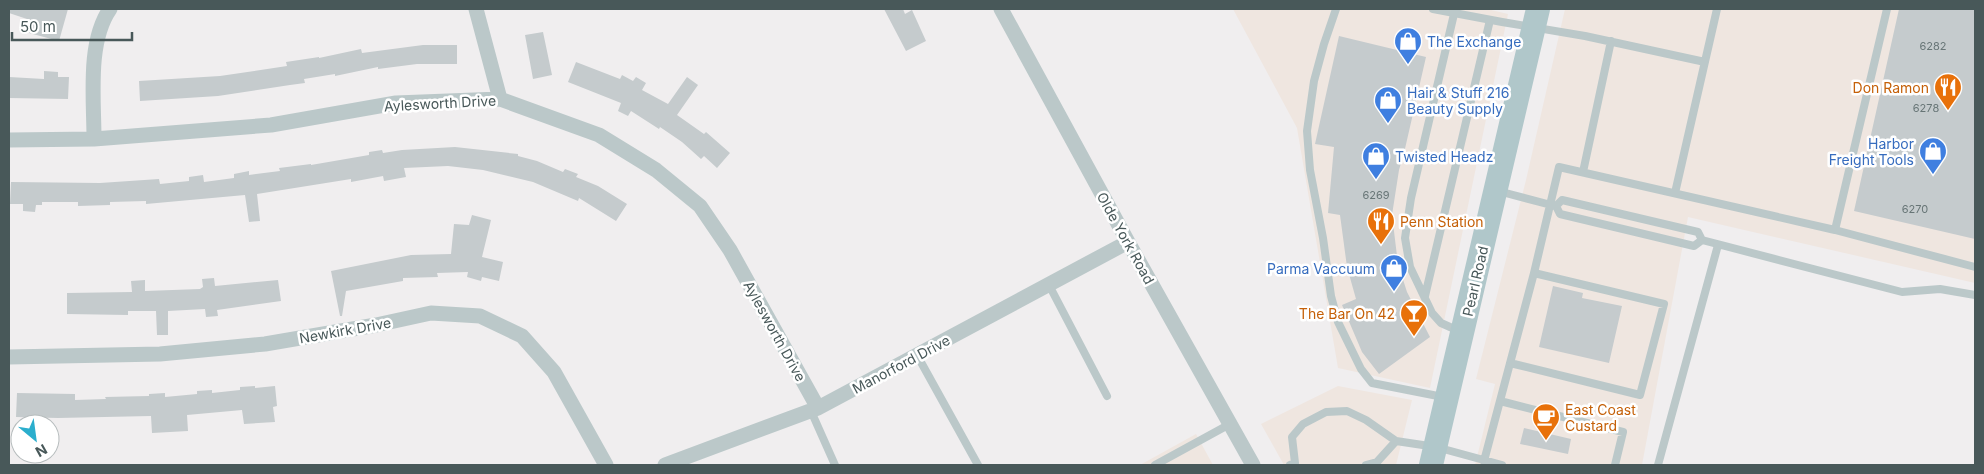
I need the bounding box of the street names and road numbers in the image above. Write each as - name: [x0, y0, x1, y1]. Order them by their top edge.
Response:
- street label: Aylesworth Drive: [384, 92, 496, 114]
- street label: Olde York Road: [1094, 189, 1158, 287]
- street label: Pearl Road: [1459, 244, 1491, 318]
- street label: Aylesworth Drive: [740, 278, 810, 384]
- street label: Newkirk Drive: [298, 314, 392, 346]
- street label: Manorford Drive: [849, 331, 953, 397]

